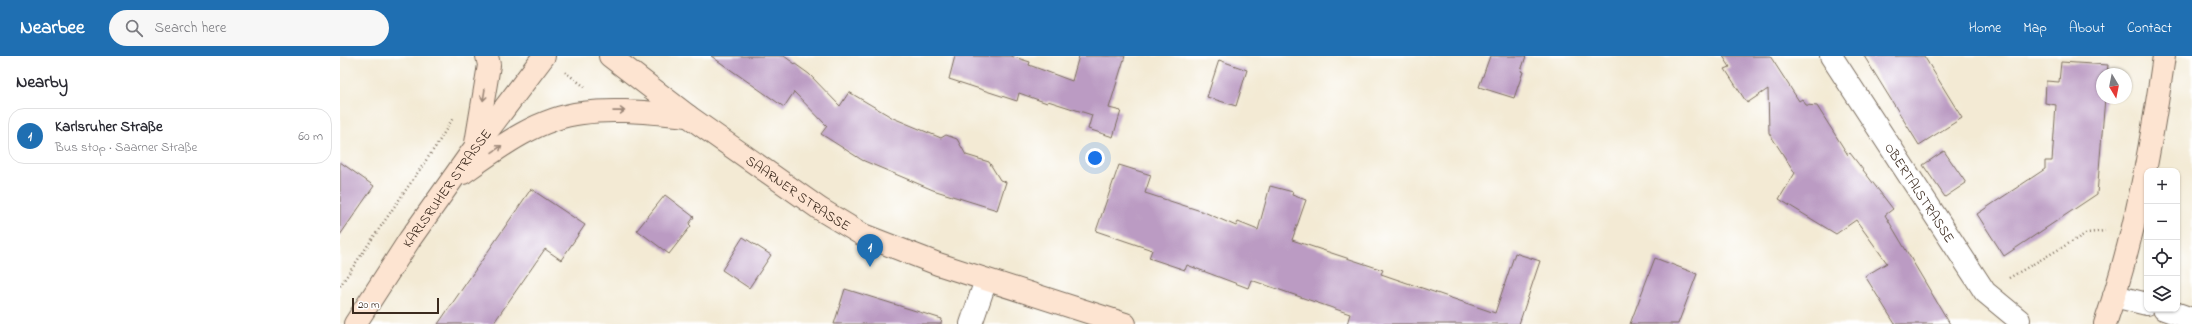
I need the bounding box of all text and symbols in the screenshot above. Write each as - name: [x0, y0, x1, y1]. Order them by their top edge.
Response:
- search box: [109, 10, 389, 46]
- text: Nearbee: [20, 15, 85, 42]
- icon: search: [123, 17, 145, 39]
- text: Search here: [155, 17, 226, 39]
- text: Home: [1969, 18, 2001, 39]
- text: Map: [2023, 18, 2047, 39]
- text: About: [2069, 18, 2105, 39]
- text: Contact: [2127, 18, 2172, 39]
- north arrow: [2096, 68, 2132, 104]
- text: Nearby: [16, 70, 68, 95]
- one-way arrow: [480, 88, 488, 101]
- one-way arrow: [612, 107, 625, 115]
- text: Karlsruher Straße: [55, 116, 163, 138]
- street label: KARLSRUHER STRASSE: [398, 125, 497, 252]
- text: 1: [28, 127, 32, 146]
- text: 60 m: [298, 127, 323, 146]
- text: Bus stop · Saarner Straße: [55, 138, 197, 157]
- street label: OBERTALSTRASSE: [1878, 139, 1959, 247]
- one-way arrow: [492, 145, 503, 153]
- your location: [1085, 148, 1105, 168]
- street label: SAARNER STRASSE: [741, 151, 854, 237]
- map controls: [2144, 168, 2180, 312]
- button: +: [2144, 168, 2180, 204]
- button: −: [2144, 204, 2180, 240]
- pin: 1: [857, 234, 883, 267]
- button: locate: [2144, 240, 2180, 276]
- button: layers: [2144, 276, 2180, 312]
- scale bar: [352, 296, 439, 315]
- text: 20 m: [358, 297, 380, 313]

